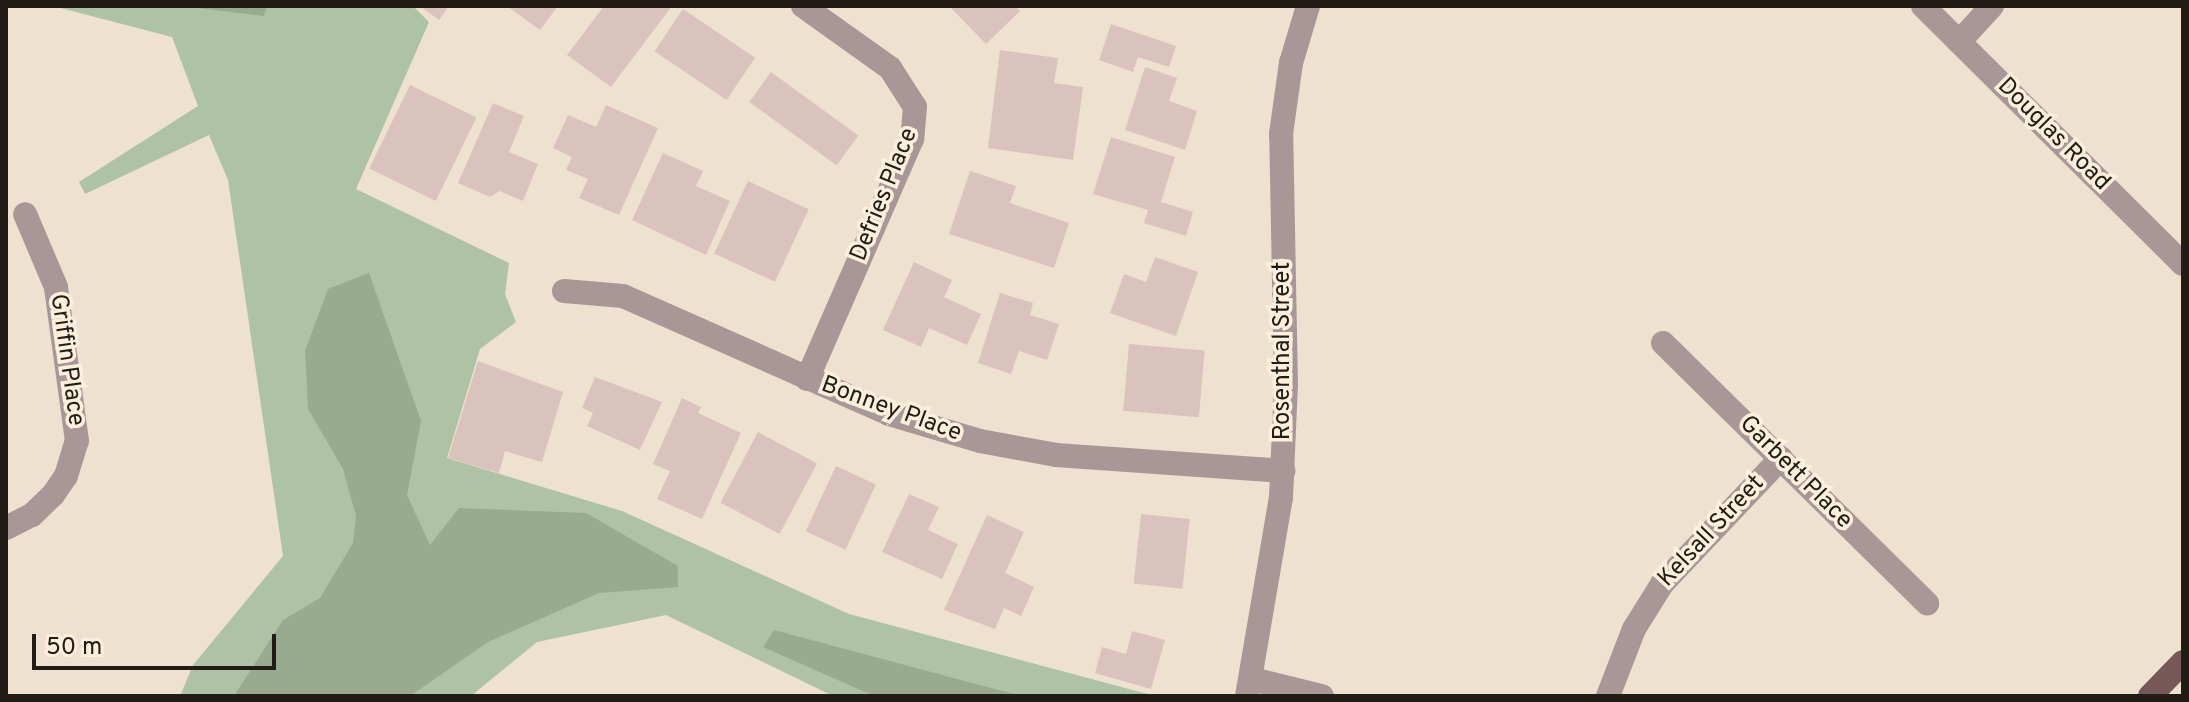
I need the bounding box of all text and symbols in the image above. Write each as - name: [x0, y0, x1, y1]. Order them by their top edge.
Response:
- street label: Douglas Road: [1991, 73, 2115, 197]
- street label: Defries Place: [845, 124, 925, 266]
- street label: Rosenthal Street: [1270, 262, 1298, 440]
- street label: Griffin Place: [43, 292, 89, 428]
- street label: Bonney Place: [817, 371, 965, 449]
- street label: Garbett Place: [1732, 410, 1858, 536]
- street label: Kelsall Street: [1653, 470, 1771, 594]
- scale bar: [36, 618, 280, 668]
- text: 50 m: [46, 633, 102, 663]

